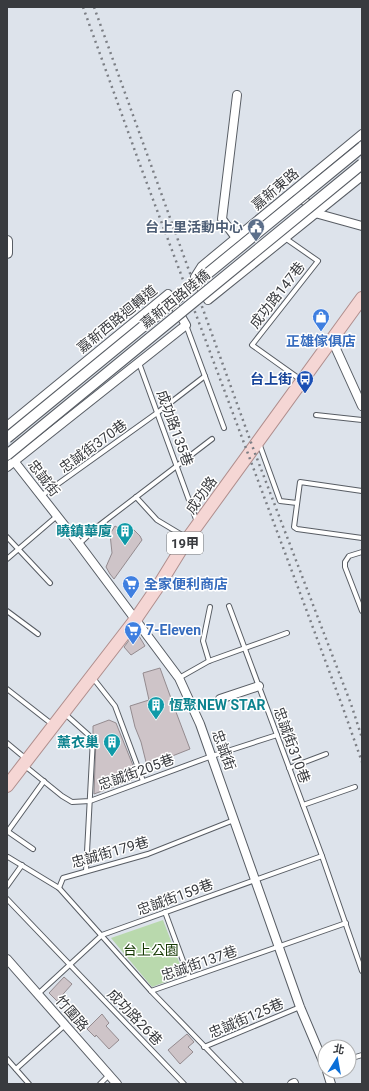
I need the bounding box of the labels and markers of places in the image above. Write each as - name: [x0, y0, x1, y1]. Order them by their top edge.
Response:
- public building icon: 台上里活動中心: [246, 217, 266, 242]
- place label: 台上里活動中心: [145, 219, 243, 235]
- shop icon: 正雄傢俱店: [311, 307, 331, 332]
- place label: 正雄傢俱店: [286, 333, 356, 349]
- bus stop icon: 台上街: [295, 369, 315, 394]
- place label: 台上街: [250, 371, 292, 387]
- building icon: 曉鎮華廈: [115, 521, 135, 546]
- place label: 曉鎮華廈: [56, 523, 112, 539]
- supermarket icon: 全家便利商店: [121, 574, 141, 599]
- place label: 全家便利商店: [144, 576, 228, 592]
- supermarket icon: 7-Eleven: [123, 620, 143, 645]
- place label: 7-Eleven: [146, 622, 201, 638]
- building icon: 恆聚NEW STAR: [146, 695, 166, 720]
- place label: 恆聚NEW STAR: [169, 697, 265, 713]
- building icon: 薰衣巢: [102, 732, 122, 757]
- place label: 薰衣巢: [57, 734, 99, 750]

